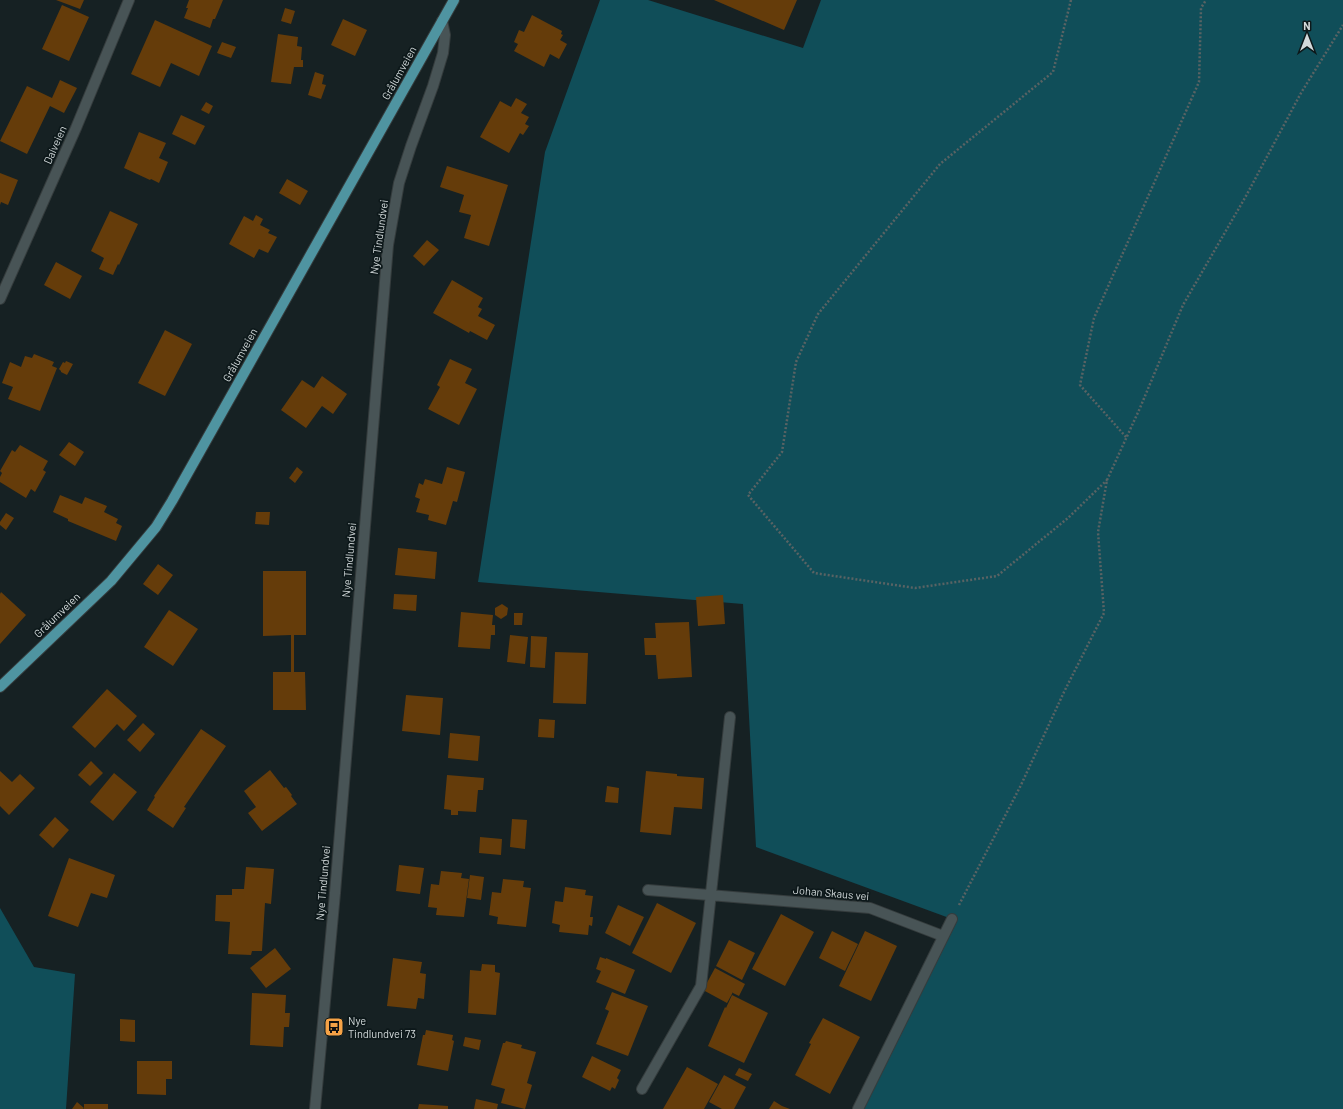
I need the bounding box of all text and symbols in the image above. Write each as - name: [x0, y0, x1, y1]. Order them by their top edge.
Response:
- north arrow: [1287, 16, 1327, 56]
- text: N: [1303, 19, 1311, 32]
- street label: Grålumveien: [379, 44, 419, 102]
- street label: Dalveien: [40, 124, 69, 166]
- street label: Nye Tindlundvei: [367, 199, 390, 275]
- street label: Grålumveien: [220, 326, 260, 384]
- street label: Nye Tindlundvei: [339, 522, 358, 598]
- street label: Grålumveien: [31, 589, 83, 640]
- street label: Nye Tindlundvei: [313, 845, 332, 921]
- street label: Johan Skaus vei: [792, 883, 870, 902]
- place label: Nye Tindlundvei 73: [348, 1014, 416, 1040]
- bus stop icon: Nye Tindlundvei 73: [323, 1016, 345, 1038]

